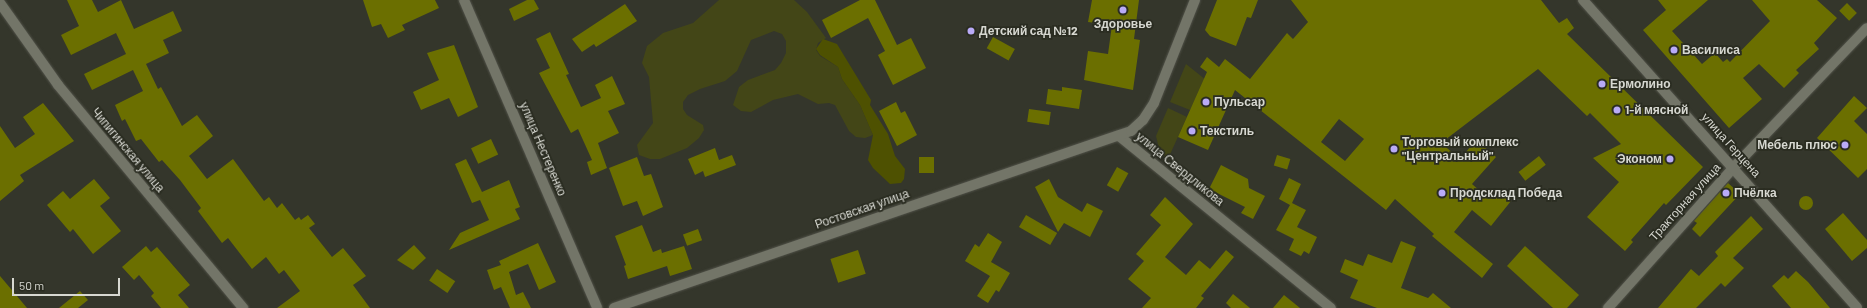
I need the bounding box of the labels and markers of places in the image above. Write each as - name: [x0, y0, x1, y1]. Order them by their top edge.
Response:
- marker: Здоровье: [1118, 5, 1128, 15]
- place label: Здоровье: [1094, 17, 1152, 31]
- place label: Детский сад №12: [979, 24, 1078, 38]
- marker: Детский сад №12: [966, 26, 976, 36]
- place label: Василиса: [1682, 43, 1740, 57]
- marker: Василиса: [1669, 45, 1679, 55]
- place label: Ермолино: [1610, 77, 1671, 91]
- marker: Ермолино: [1597, 79, 1607, 89]
- place label: Пульсар: [1214, 95, 1265, 109]
- marker: Пульсар: [1201, 97, 1211, 107]
- place label: 1-й мясной: [1625, 103, 1688, 117]
- marker: 1-й мясной: [1612, 105, 1622, 115]
- place label: Текстиль: [1200, 124, 1254, 138]
- marker: Текстиль: [1187, 126, 1197, 136]
- place label: Торговый комплекс "Центральный": [1402, 135, 1519, 163]
- place label: Мебель плюс: [1757, 138, 1837, 152]
- marker: Мебель плюс: [1840, 140, 1850, 150]
- marker: Торговый комплекс "Центральный": [1389, 144, 1399, 154]
- place label: Эконом: [1617, 152, 1662, 166]
- marker: Эконом: [1665, 154, 1675, 164]
- place label: Продсклад Победа: [1450, 186, 1562, 200]
- place label: Пчёлка: [1734, 186, 1777, 200]
- marker: Продсклад Победа: [1437, 188, 1447, 198]
- marker: Пчёлка: [1721, 188, 1731, 198]

